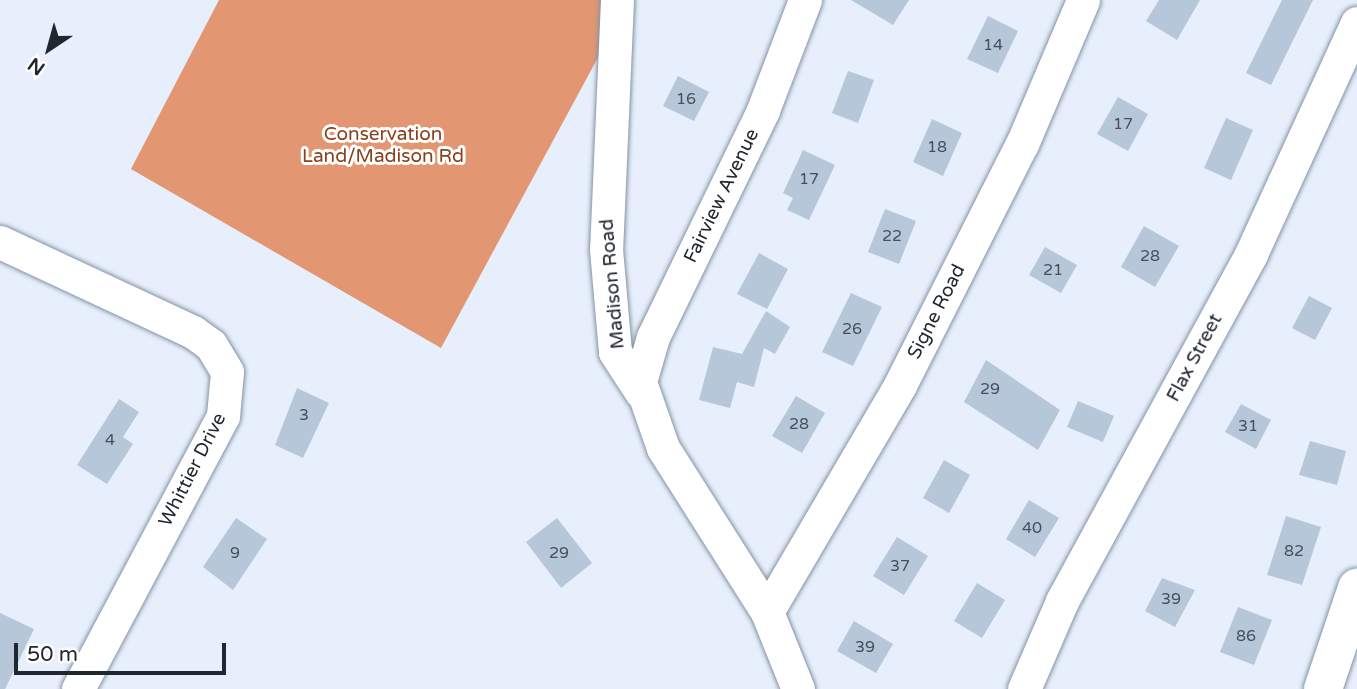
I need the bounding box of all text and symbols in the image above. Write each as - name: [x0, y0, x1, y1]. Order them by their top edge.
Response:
- north arrow: [14, 14, 84, 84]
- house number: 14: [983, 35, 1003, 55]
- text: N: [24, 53, 49, 79]
- house number: 16: [676, 89, 696, 109]
- house number: 17: [1113, 114, 1133, 134]
- park label: Conservation Land/Madison Rd: [302, 124, 464, 168]
- street label: Fairview Avenue: [680, 125, 764, 267]
- house number: 18: [927, 137, 947, 157]
- house number: 17: [799, 169, 819, 189]
- street label: Madison Road: [596, 218, 630, 350]
- house number: 22: [882, 226, 902, 246]
- house number: 28: [1140, 246, 1160, 266]
- house number: 21: [1043, 260, 1063, 280]
- street label: Signe Road: [903, 261, 971, 363]
- street label: Flax Street: [1162, 310, 1228, 406]
- house number: 26: [842, 319, 862, 339]
- house number: 29: [980, 379, 1000, 399]
- house number: 3: [299, 405, 309, 425]
- street label: Whittier Drive: [155, 409, 231, 531]
- house number: 28: [789, 414, 809, 434]
- house number: 31: [1238, 416, 1258, 436]
- house number: 4: [105, 430, 115, 450]
- house number: 40: [1022, 518, 1042, 538]
- house number: 82: [1284, 541, 1304, 561]
- house number: 9: [230, 543, 240, 563]
- house number: 29: [549, 543, 569, 563]
- house number: 37: [890, 556, 910, 576]
- house number: 39: [1161, 589, 1181, 609]
- house number: 86: [1236, 626, 1256, 646]
- scale bar: [18, 630, 229, 674]
- house number: 39: [855, 637, 875, 657]
- text: 50 m: [27, 642, 78, 667]

